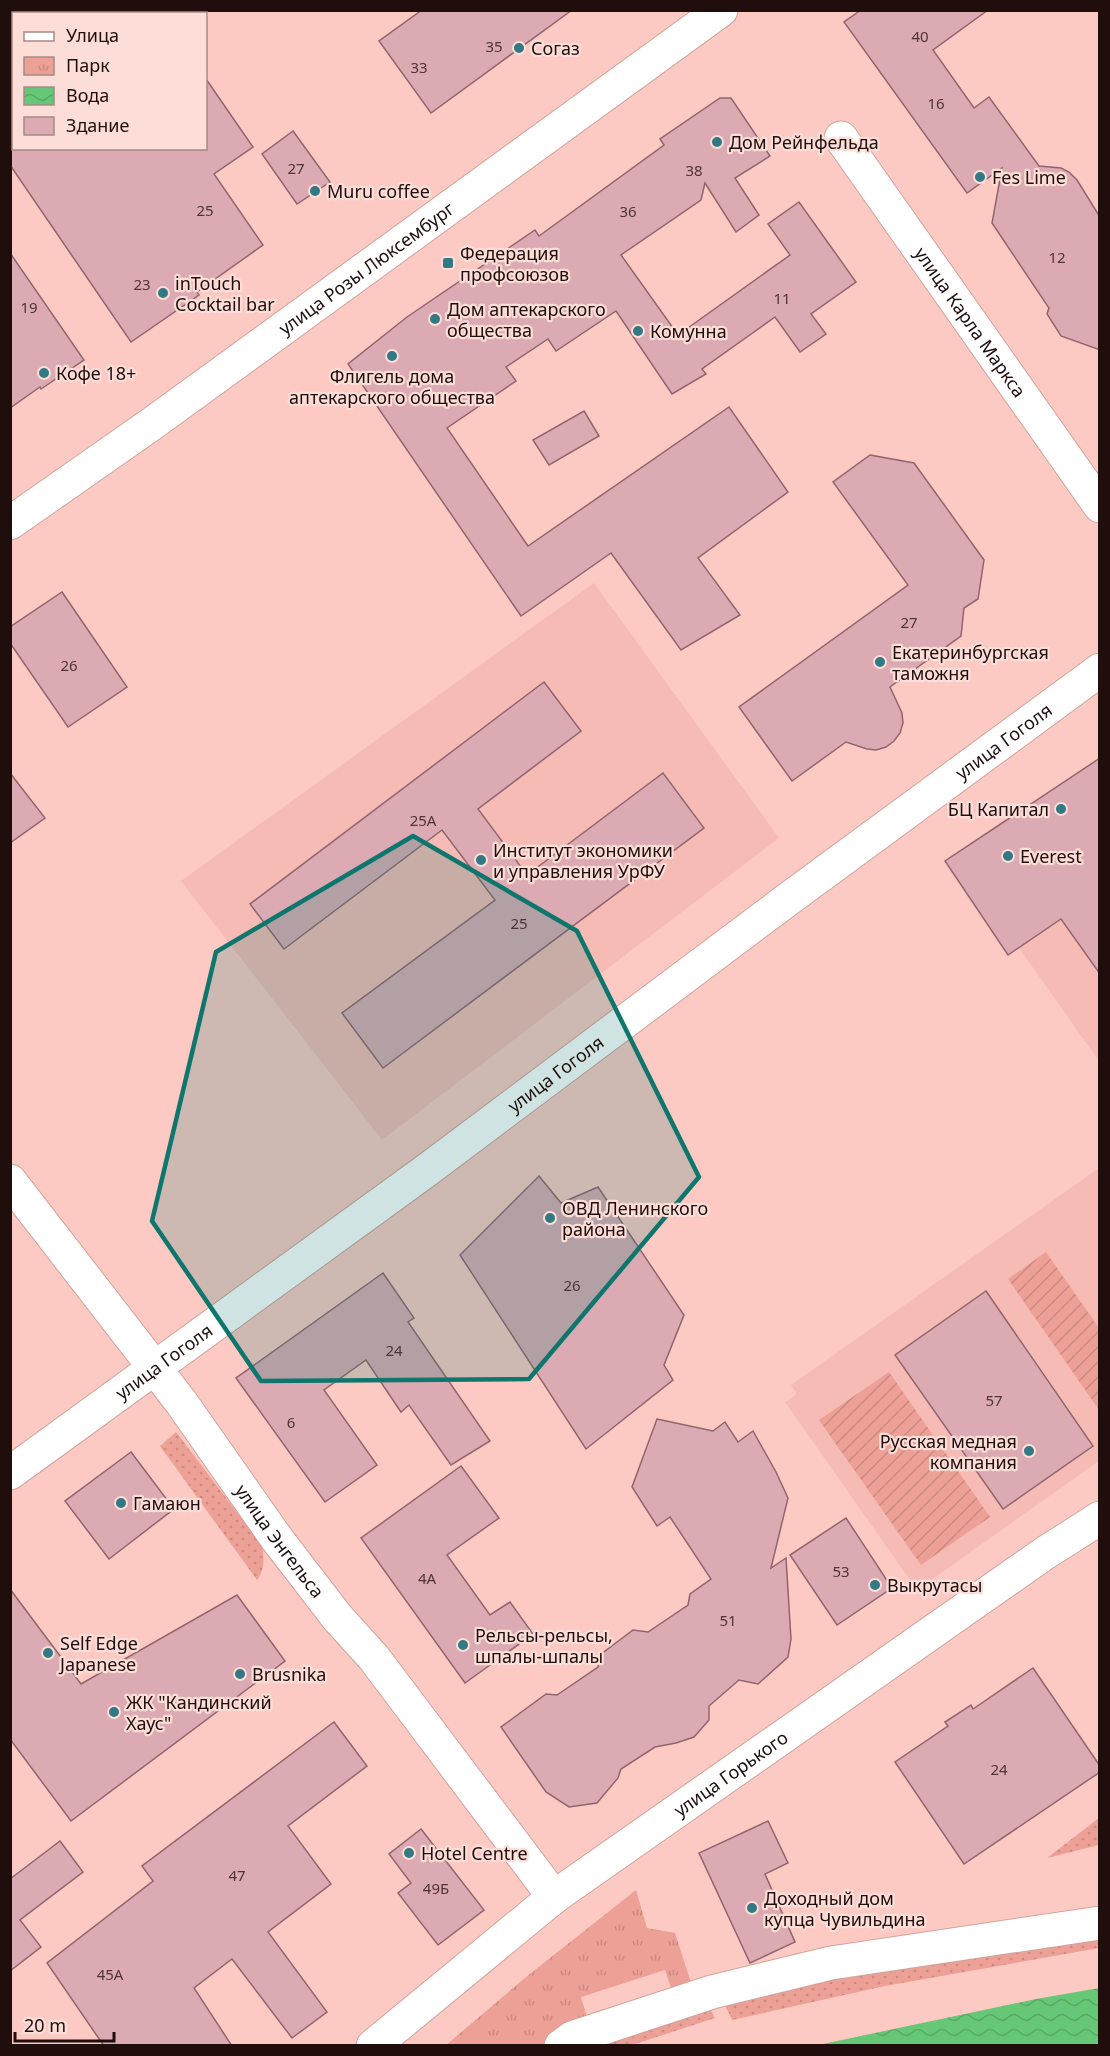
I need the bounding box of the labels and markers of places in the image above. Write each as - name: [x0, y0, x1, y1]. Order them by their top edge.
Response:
- place label: Согаз: [531, 36, 580, 60]
- marker: Согаз: [512, 41, 526, 55]
- place label: Дом Рейнфельда: [729, 130, 879, 154]
- marker: Дом Рейнфельда: [710, 135, 724, 149]
- place label: Fes Lime: [992, 165, 1066, 189]
- marker: Fes Lime: [973, 170, 987, 184]
- place label: Muru coffee: [327, 179, 430, 203]
- marker: Muru coffee: [308, 184, 322, 198]
- place label: Федерация профсоюзов: [460, 241, 569, 286]
- marker: Федерация профсоюзов: [441, 256, 455, 270]
- place label: inTouch Cocktail bar: [175, 271, 275, 316]
- marker: inTouch Cocktail bar: [156, 286, 170, 300]
- place label: Дом аптекарского общества: [447, 297, 606, 342]
- marker: Дом аптекарского общества: [428, 312, 442, 326]
- place label: Комунна: [650, 319, 727, 343]
- marker: Комунна: [631, 324, 645, 338]
- marker: Флигель дома аптекарского общества: [385, 349, 399, 363]
- place label: Кофе 18+: [56, 361, 136, 385]
- place label: Флигель дома аптекарского общества: [289, 364, 495, 409]
- marker: Кофе 18+: [37, 366, 51, 380]
- place label: Екатеринбургская таможня: [892, 640, 1049, 685]
- marker: Екатеринбургская таможня: [873, 655, 887, 669]
- place label: БЦ Капитал: [948, 797, 1049, 821]
- marker: БЦ Капитал: [1054, 802, 1068, 816]
- place label: Институт экономики и управления УрФУ: [493, 838, 673, 883]
- place label: Everest: [1020, 844, 1082, 868]
- marker: Everest: [1001, 849, 1015, 863]
- marker: Институт экономики и управления УрФУ: [474, 853, 488, 867]
- place label: ОВД Ленинского района: [562, 1196, 708, 1241]
- marker: ОВД Ленинского района: [543, 1211, 557, 1225]
- place label: Русская медная компания: [880, 1429, 1017, 1474]
- marker: Русская медная компания: [1022, 1444, 1036, 1458]
- place label: Гамаюн: [133, 1491, 201, 1515]
- marker: Гамаюн: [114, 1496, 128, 1510]
- place label: Выкрутасы: [887, 1573, 982, 1597]
- marker: Выкрутасы: [868, 1578, 882, 1592]
- place label: Рельсы-рельсы, шпалы-шпалы: [475, 1623, 613, 1668]
- place label: Self Edge Japanese: [58, 1631, 138, 1676]
- marker: Рельсы-рельсы, шпалы-шпалы: [456, 1638, 470, 1652]
- marker: Self Edge Japanese: [41, 1646, 55, 1660]
- place label: Brusnika: [252, 1662, 326, 1686]
- marker: Brusnika: [233, 1667, 247, 1681]
- place label: ЖК "Кандинский Хаус": [126, 1690, 272, 1735]
- marker: ЖК "Кандинский Хаус": [107, 1705, 121, 1719]
- place label: Hotel Centre: [421, 1841, 528, 1865]
- marker: Hotel Centre: [402, 1846, 416, 1860]
- place label: Доходный дом купца Чувильдина: [764, 1886, 925, 1931]
- marker: Доходный дом купца Чувильдина: [745, 1901, 759, 1915]

